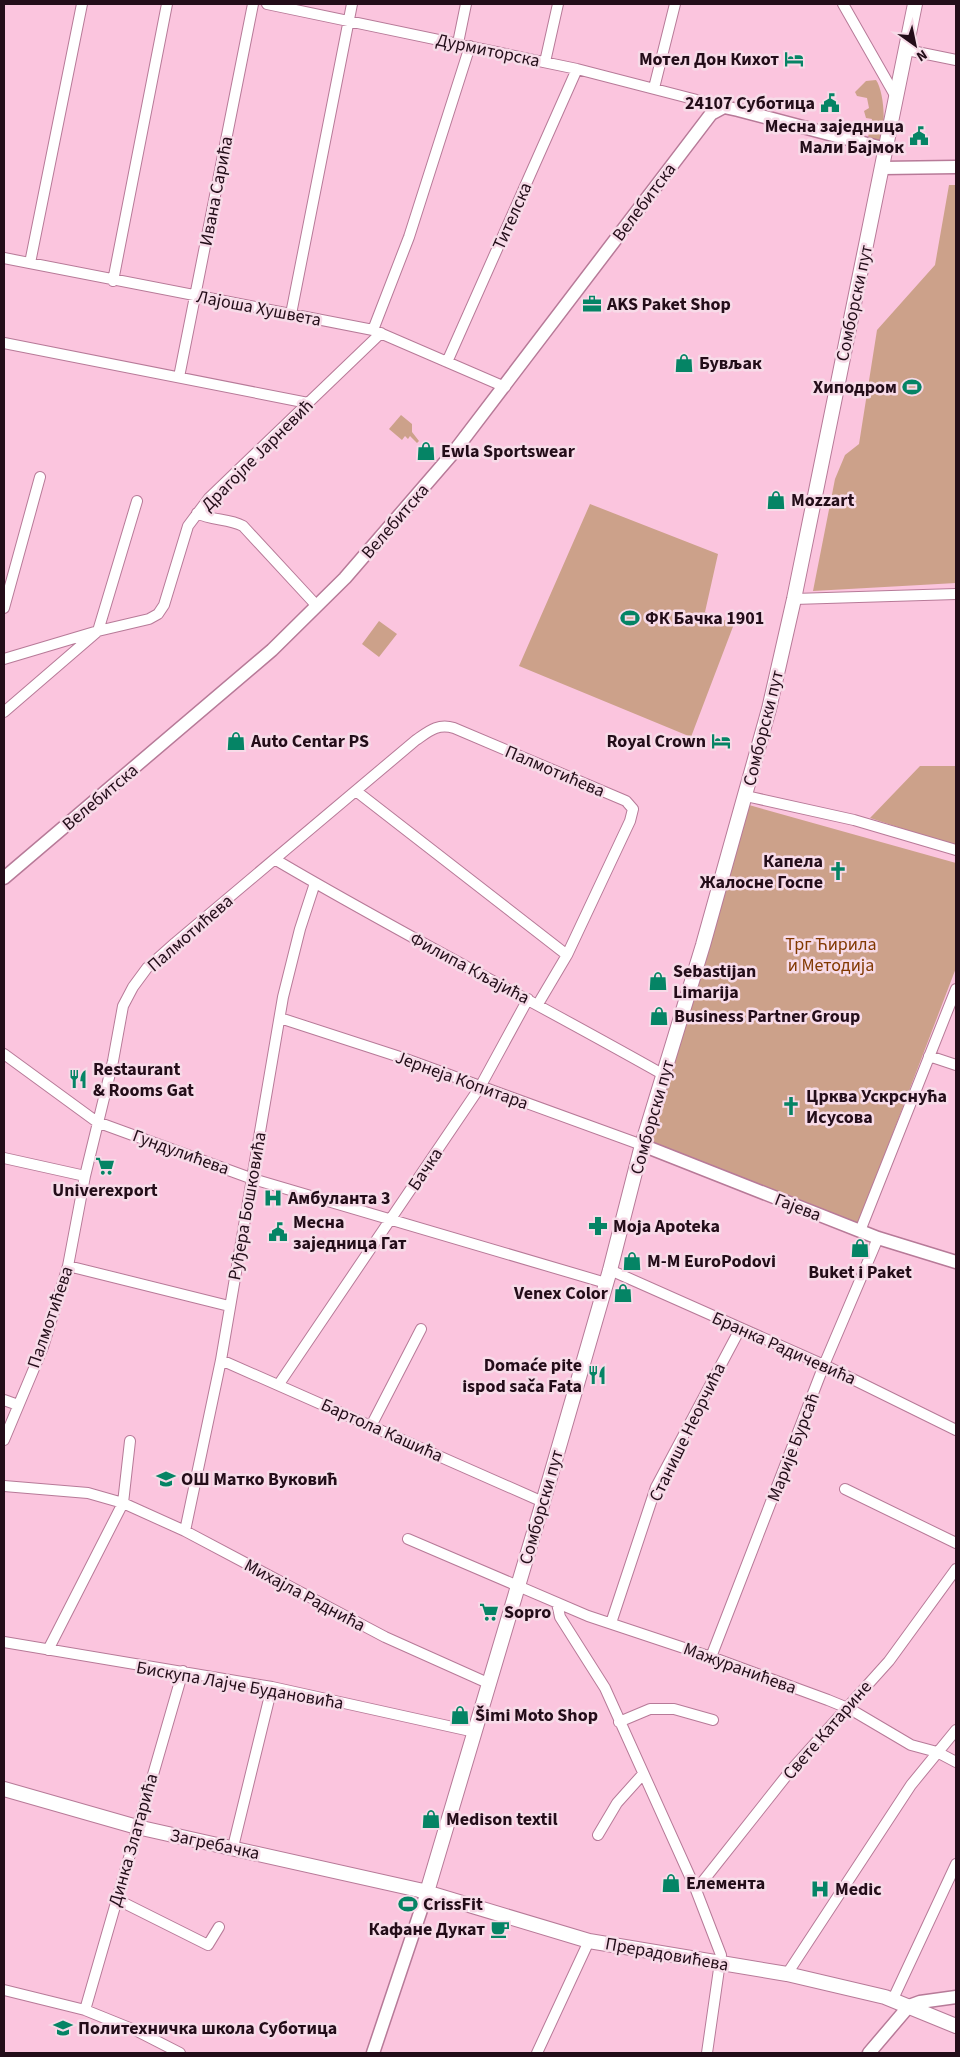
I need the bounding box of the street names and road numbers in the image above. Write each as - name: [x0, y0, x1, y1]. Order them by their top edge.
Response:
- street label: Дурмиторска: [434, 27, 542, 74]
- street label: Ивана Сарића: [194, 134, 239, 248]
- street label: Велебитска: [607, 158, 682, 247]
- street label: Тителска: [486, 178, 538, 254]
- street label: Сомборски пут: [830, 243, 879, 364]
- street label: Лајоша Хушвета: [194, 284, 323, 333]
- street label: Драгојле Јарневић: [196, 394, 319, 517]
- street label: Велебитска: [356, 478, 435, 564]
- street label: Сомборски пут: [737, 668, 790, 789]
- street label: Палмотићева: [501, 739, 609, 804]
- street label: Велебитска: [57, 758, 144, 837]
- street label: Палмотићева: [142, 889, 239, 978]
- street label: Филипа Кљајића: [406, 926, 534, 1011]
- street label: Јернеја Копитара: [392, 1045, 532, 1116]
- street label: Сомборски пут: [624, 1057, 681, 1178]
- street label: Гундулићева: [129, 1123, 233, 1181]
- street label: Руђера Бошковића: [222, 1130, 273, 1282]
- street label: Бачка: [402, 1143, 449, 1196]
- street label: Гајева: [771, 1187, 825, 1228]
- street label: Палмотићева: [21, 1263, 80, 1372]
- street label: Бранка Радичевића: [708, 1305, 860, 1391]
- street label: Станише Неорчића: [643, 1359, 732, 1506]
- street label: Марије Бурсаћ: [761, 1389, 826, 1505]
- street label: Бартола Кашића: [317, 1392, 447, 1469]
- street label: Сомборски пут: [513, 1447, 570, 1568]
- street label: Михајла Раднића: [240, 1553, 370, 1638]
- street label: Мажуранићева: [680, 1636, 800, 1701]
- street label: Бискупа Лајче Будановића: [134, 1655, 346, 1716]
- street label: Свете Катарине: [777, 1675, 878, 1785]
- street label: Динка Златарића: [103, 1771, 164, 1910]
- street label: Загребачка: [168, 1823, 262, 1866]
- street label: Прерадовићева: [603, 1931, 731, 1978]

